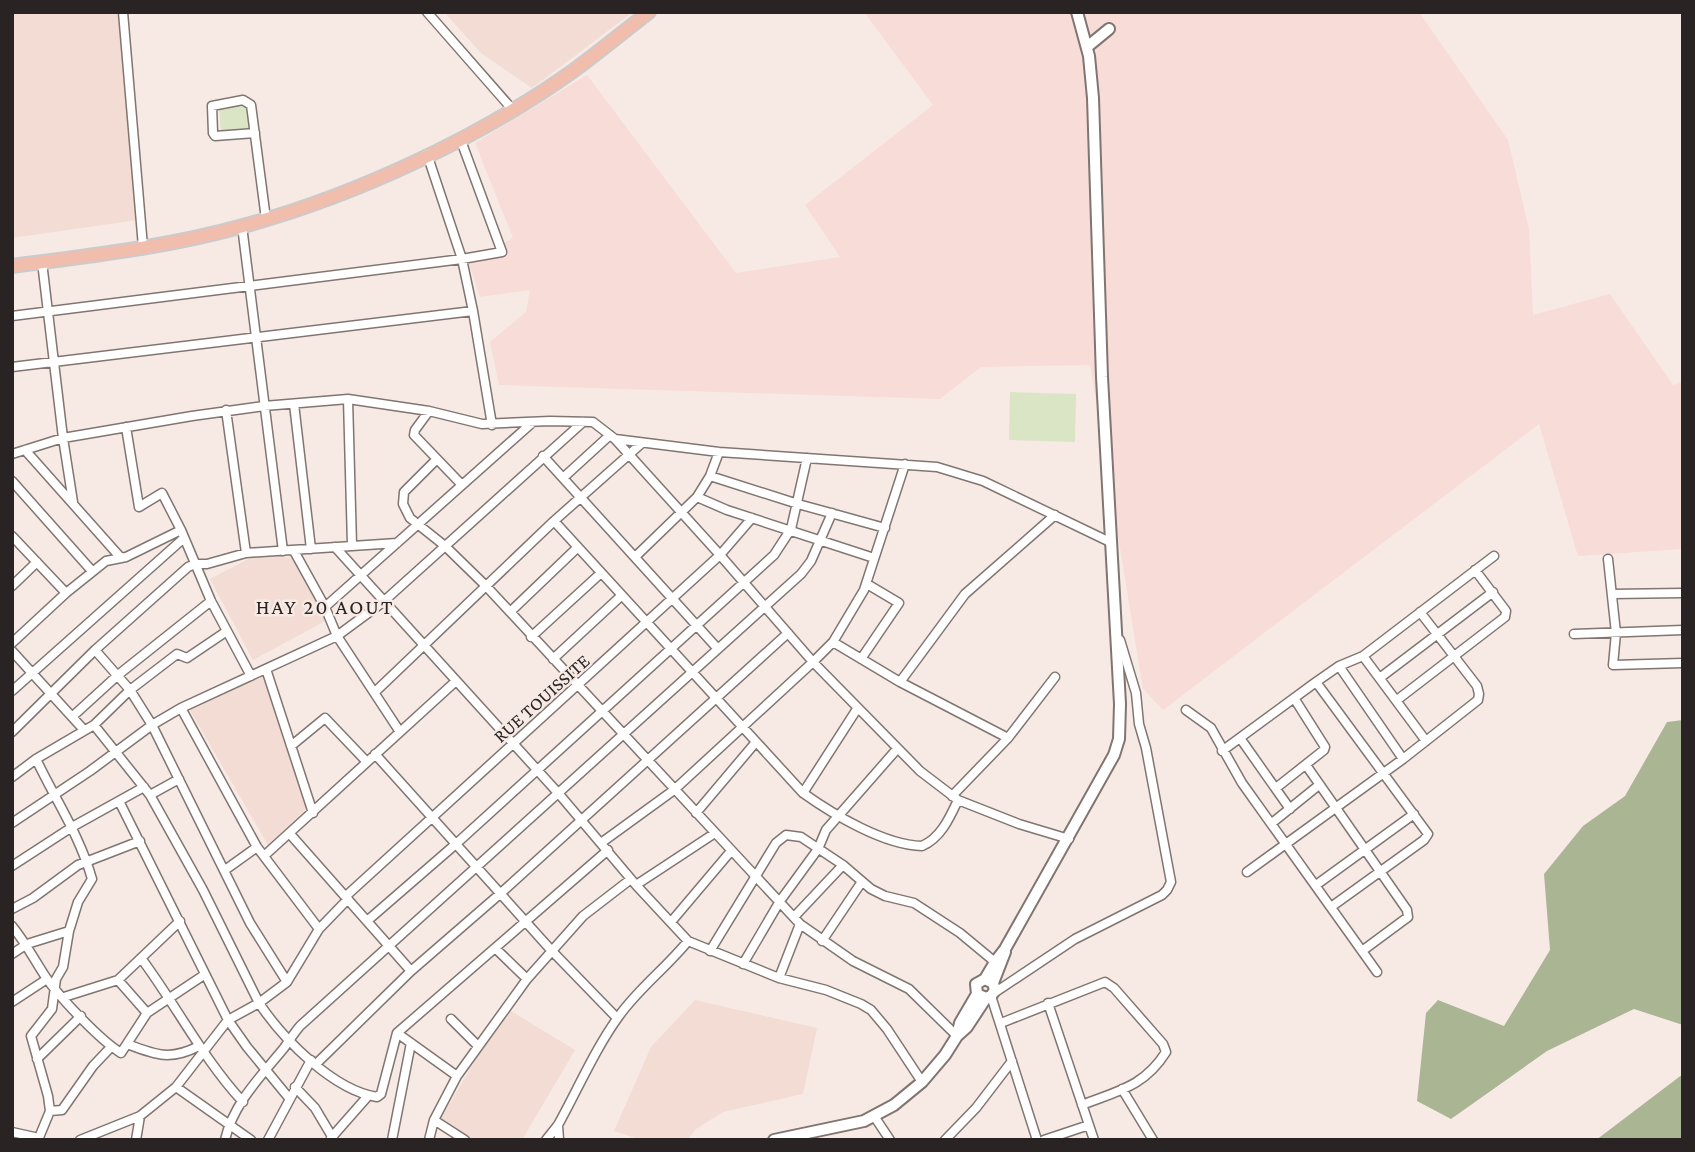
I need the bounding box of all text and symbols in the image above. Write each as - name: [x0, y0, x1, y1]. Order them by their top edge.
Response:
- district label: HAY 20 AOUT: [256, 595, 394, 619]
- street label: RUE TOUISSITE: [489, 650, 594, 747]

